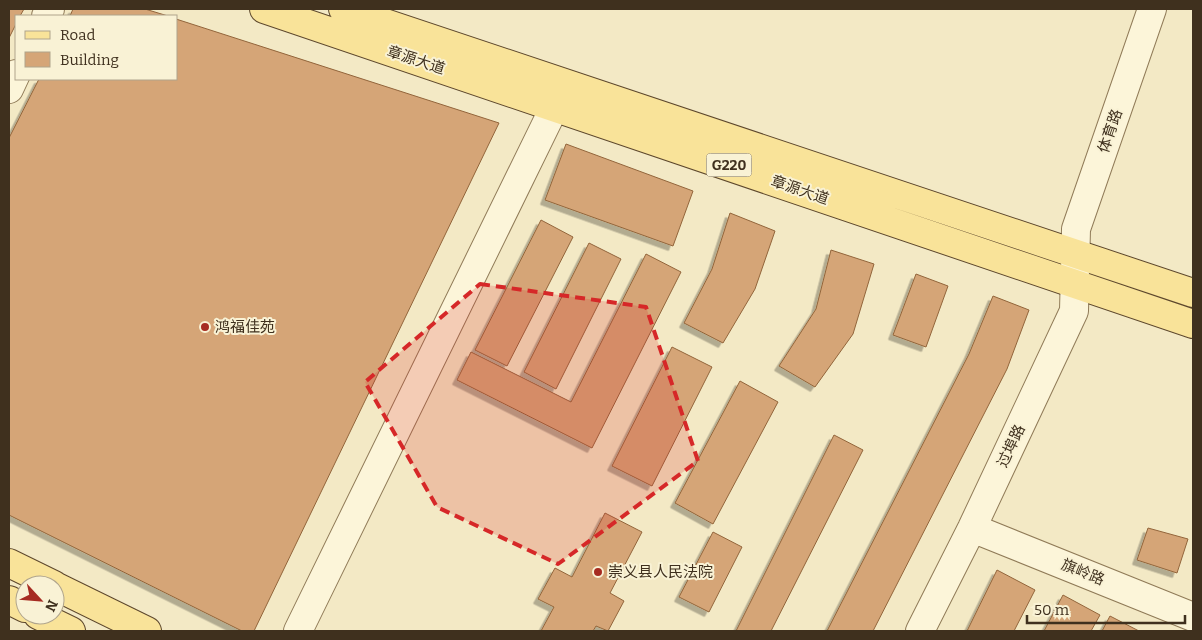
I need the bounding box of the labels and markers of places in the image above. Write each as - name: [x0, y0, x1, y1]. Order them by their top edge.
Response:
- place label: 鸿福佳苑: [215, 318, 275, 336]
- marker: 鸿福佳苑: [199, 321, 211, 333]
- place label: 崇义县人民法院: [608, 563, 713, 581]
- marker: 崇义县人民法院: [592, 566, 604, 578]

